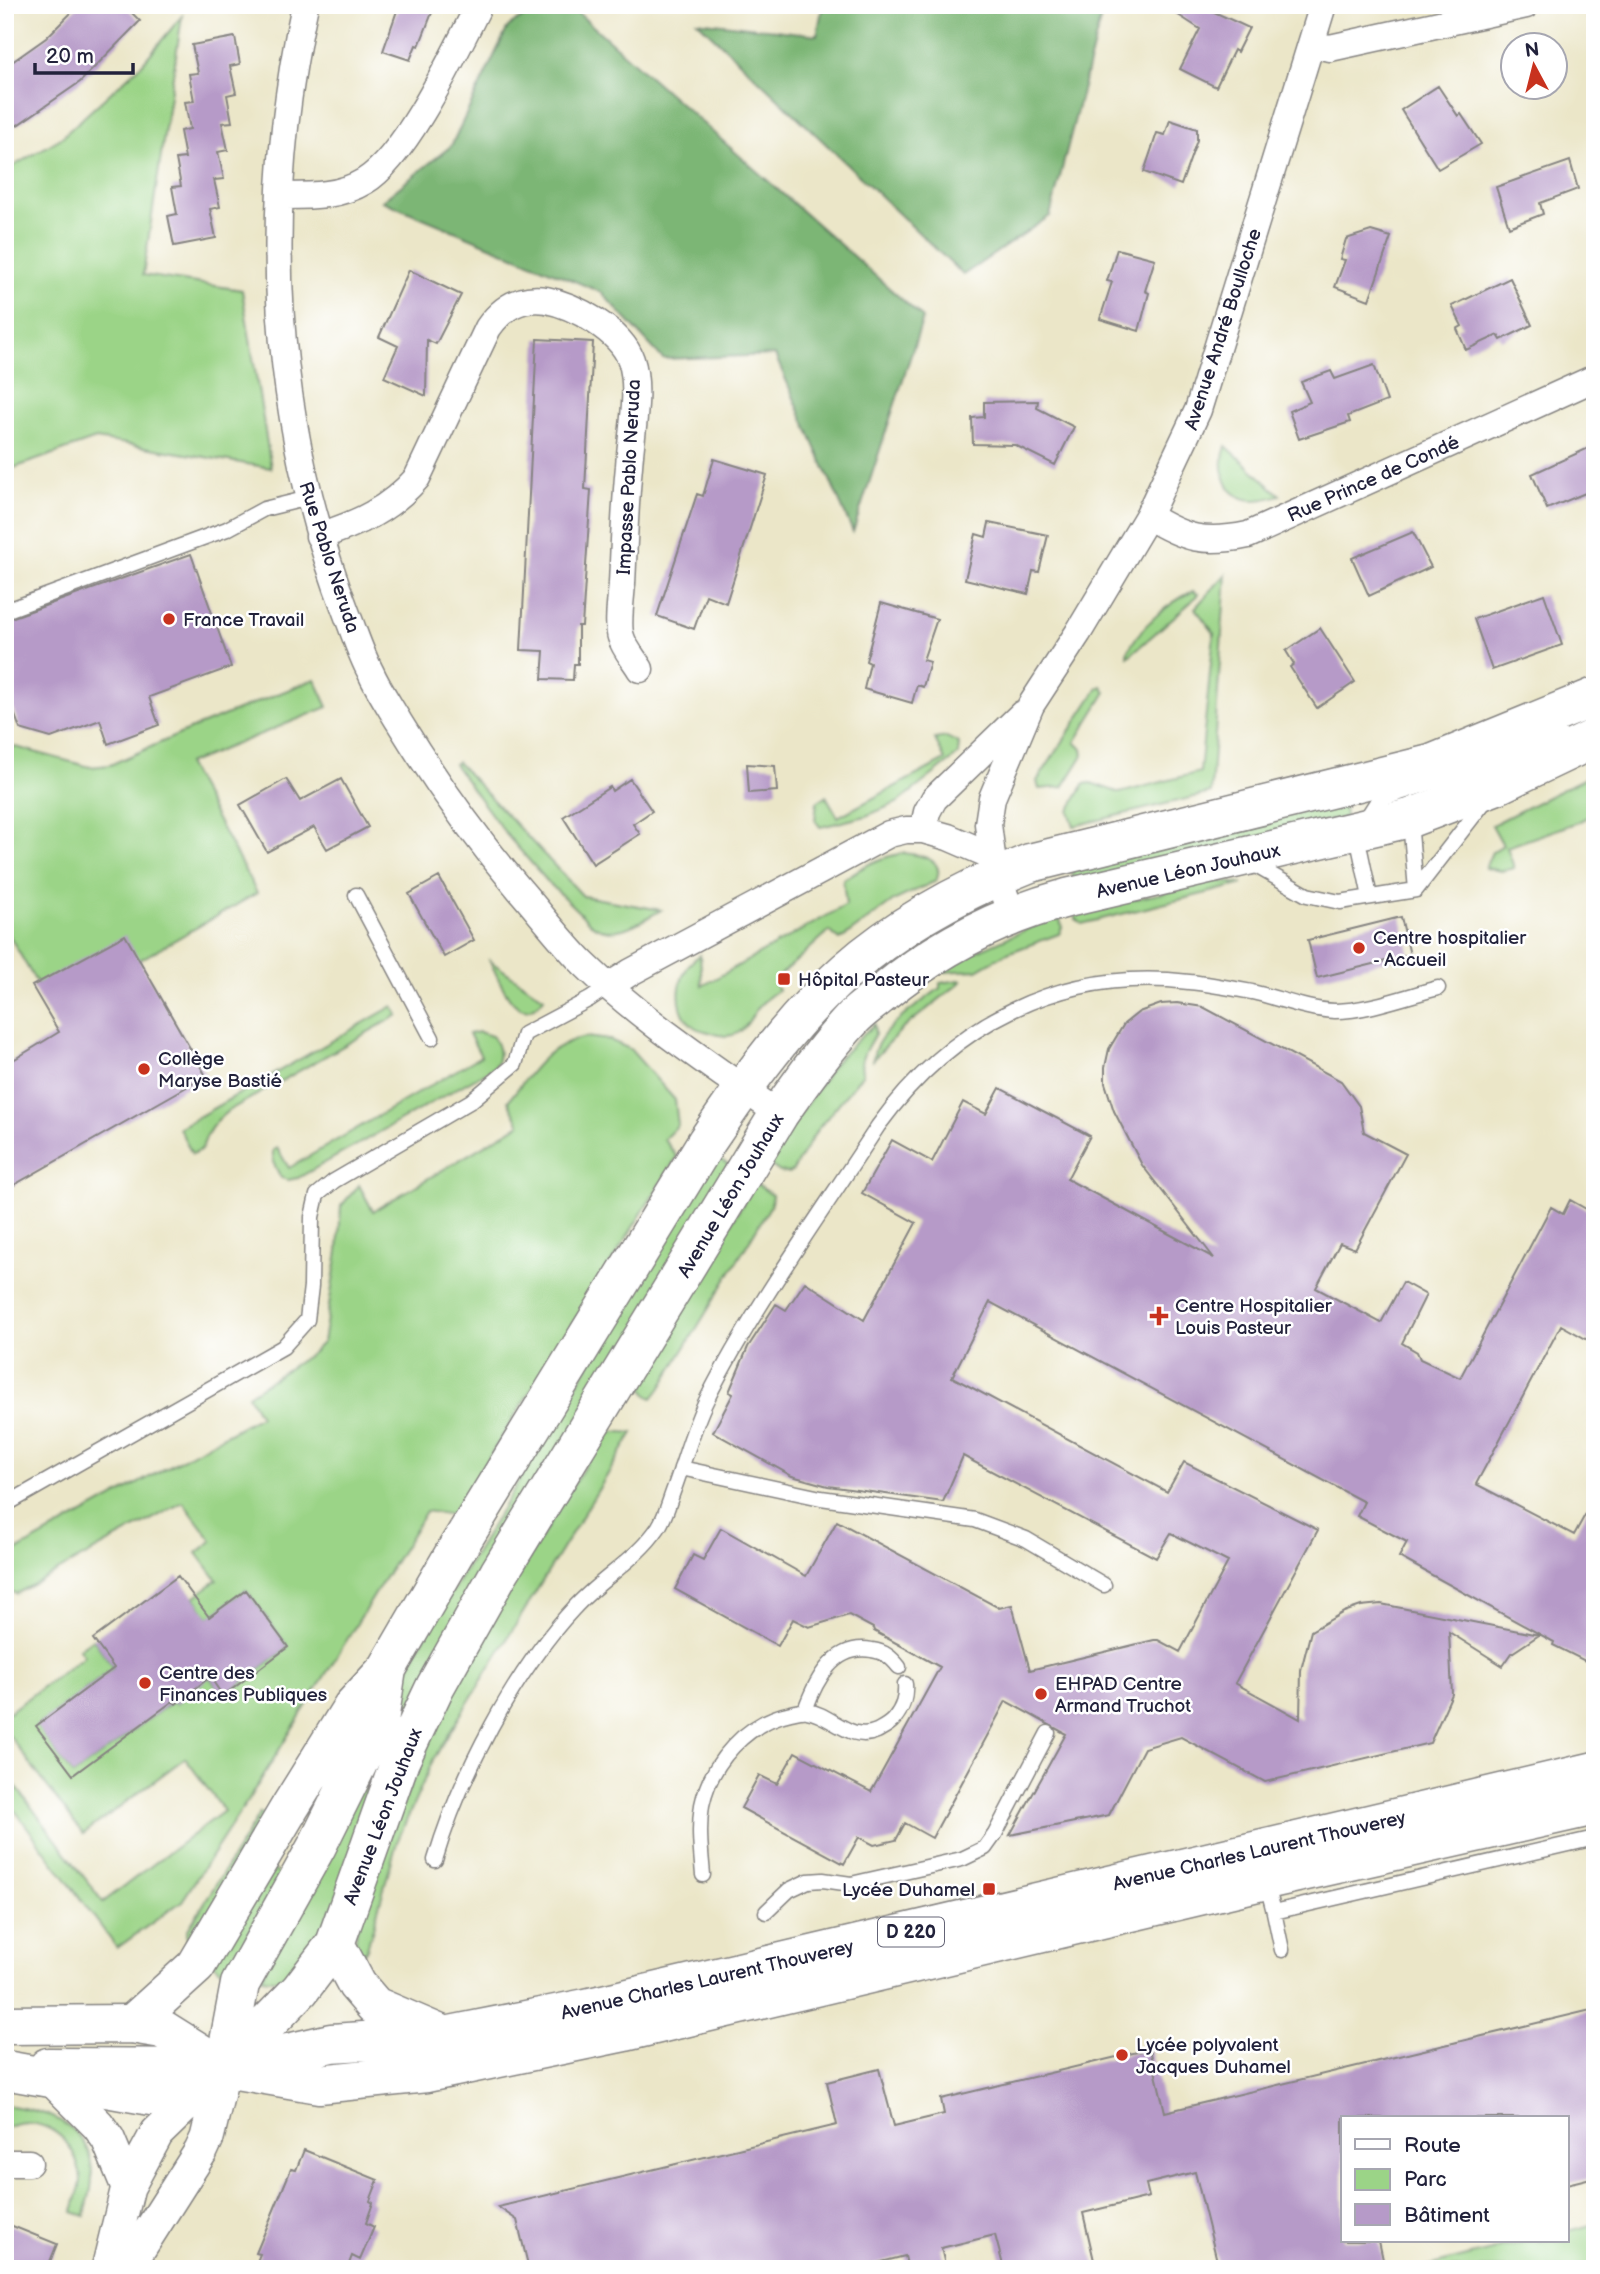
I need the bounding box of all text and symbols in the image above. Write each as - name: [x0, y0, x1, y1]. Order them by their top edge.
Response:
- scale bar: [35, 32, 133, 76]
- north arrow: [1498, 32, 1568, 102]
- text: N: [1524, 38, 1541, 63]
- text: 20 m: [46, 44, 94, 69]
- street label: Avenue André Boulloche: [1180, 226, 1267, 433]
- street label: Impasse Pablo Neruda: [613, 379, 646, 575]
- street label: Rue Prince de Condé: [1284, 431, 1463, 528]
- street label: Rue Pablo Neruda: [293, 479, 364, 636]
- place label: France Travail: [183, 609, 304, 632]
- marker: France Travail: [161, 611, 177, 627]
- street label: Avenue Léon Jouhaux: [1094, 839, 1283, 904]
- place label: Centre hospitalier - Accueil: [1373, 927, 1527, 972]
- marker: Centre hospitalier - Accueil: [1351, 940, 1367, 956]
- place label: Hôpital Pasteur: [798, 969, 930, 992]
- marker: Hôpital Pasteur: [776, 971, 792, 987]
- place label: Collège Maryse Bastié: [158, 1048, 282, 1093]
- marker: Collège Maryse Bastié: [136, 1061, 152, 1077]
- street label: Avenue Léon Jouhaux: [673, 1109, 790, 1282]
- place label: Centre Hospitalier Louis Pasteur: [1175, 1295, 1333, 1340]
- marker: Centre Hospitalier Louis Pasteur: [1149, 1306, 1169, 1326]
- place label: Centre des Finances Publiques: [159, 1662, 327, 1707]
- place label: EHPAD Centre Armand Truchot: [1055, 1673, 1191, 1718]
- marker: Centre des Finances Publiques: [137, 1675, 153, 1691]
- marker: EHPAD Centre Armand Truchot: [1033, 1686, 1049, 1702]
- street label: Avenue Léon Jouhaux: [339, 1725, 428, 1908]
- street label: Avenue Charles Laurent Thouverey: [1111, 1806, 1408, 1896]
- place label: Lycée Duhamel: [842, 1879, 975, 1902]
- marker: Lycée Duhamel: [981, 1881, 997, 1897]
- road number: D 220: [878, 1918, 944, 1946]
- street label: Avenue Charles Laurent Thouverey: [559, 1935, 856, 2025]
- place label: Lycée polyvalent Jacques Duhamel: [1136, 2034, 1291, 2079]
- marker: Lycée polyvalent Jacques Duhamel: [1114, 2047, 1130, 2063]
- legend: [1341, 2116, 1568, 2242]
- text: Route: [1404, 2133, 1461, 2158]
- text: Parc: [1404, 2167, 1447, 2192]
- text: Bâtiment: [1404, 2203, 1490, 2228]

